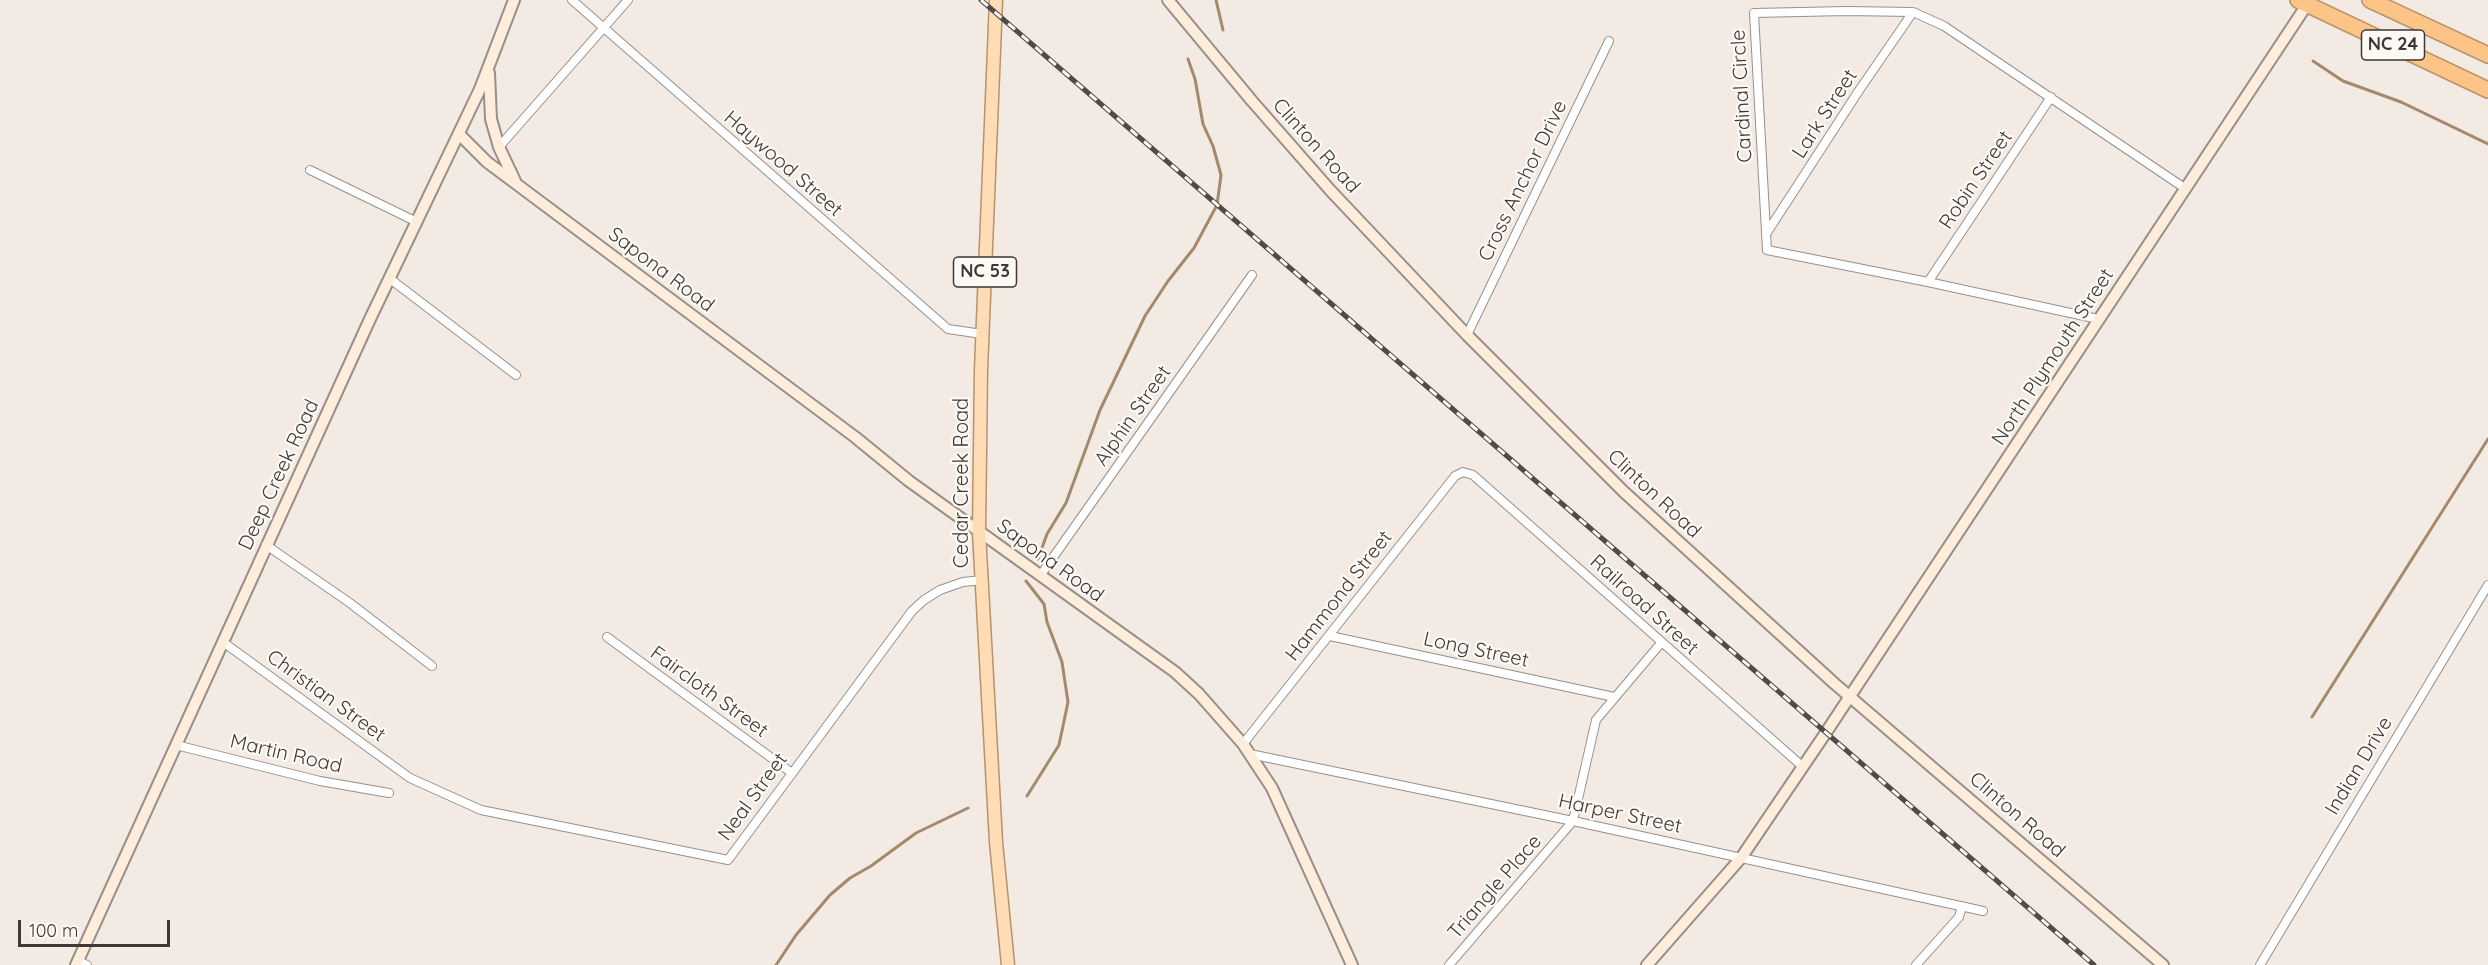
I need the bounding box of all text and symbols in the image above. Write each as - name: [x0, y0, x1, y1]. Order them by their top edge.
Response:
- street label: Cardinal Circle: [1727, 29, 1757, 163]
- road number: NC 24: [2362, 30, 2424, 60]
- street label: Lark Street: [1787, 65, 1863, 163]
- street label: Clinton Road: [1267, 94, 1365, 198]
- street label: Cross Anchor Drive: [1474, 97, 1572, 265]
- street label: Haywood Street: [719, 106, 847, 222]
- street label: Robin Street: [1934, 126, 2018, 234]
- street label: Sapona Road: [603, 222, 719, 318]
- road number: NC 53: [954, 257, 1016, 287]
- street label: North Plymouth Street: [1987, 264, 2119, 450]
- street label: Alphin Street: [1090, 361, 1176, 471]
- street label: Deep Creek Road: [234, 396, 324, 554]
- street label: Cedar Creek Road: [950, 398, 974, 568]
- street label: Clinton Road: [1602, 445, 1706, 543]
- street label: Sapona Road: [992, 514, 1108, 608]
- street label: Hammond Street: [1281, 526, 1397, 666]
- street label: Railroad Street: [1585, 550, 1703, 660]
- street label: Long Street: [1421, 627, 1531, 673]
- street label: Faircloth Street: [645, 641, 773, 743]
- street label: Christian Street: [262, 645, 390, 747]
- street label: Indian Drive: [2320, 713, 2398, 819]
- street label: Martin Road: [228, 729, 344, 779]
- street label: Neal Street: [713, 748, 793, 846]
- street label: Clinton Road: [1964, 767, 2070, 863]
- street label: Harper Street: [1556, 789, 1684, 839]
- street label: Triangle Place: [1443, 830, 1547, 944]
- scale bar: [21, 908, 172, 946]
- text: 100 m: [29, 919, 78, 942]

